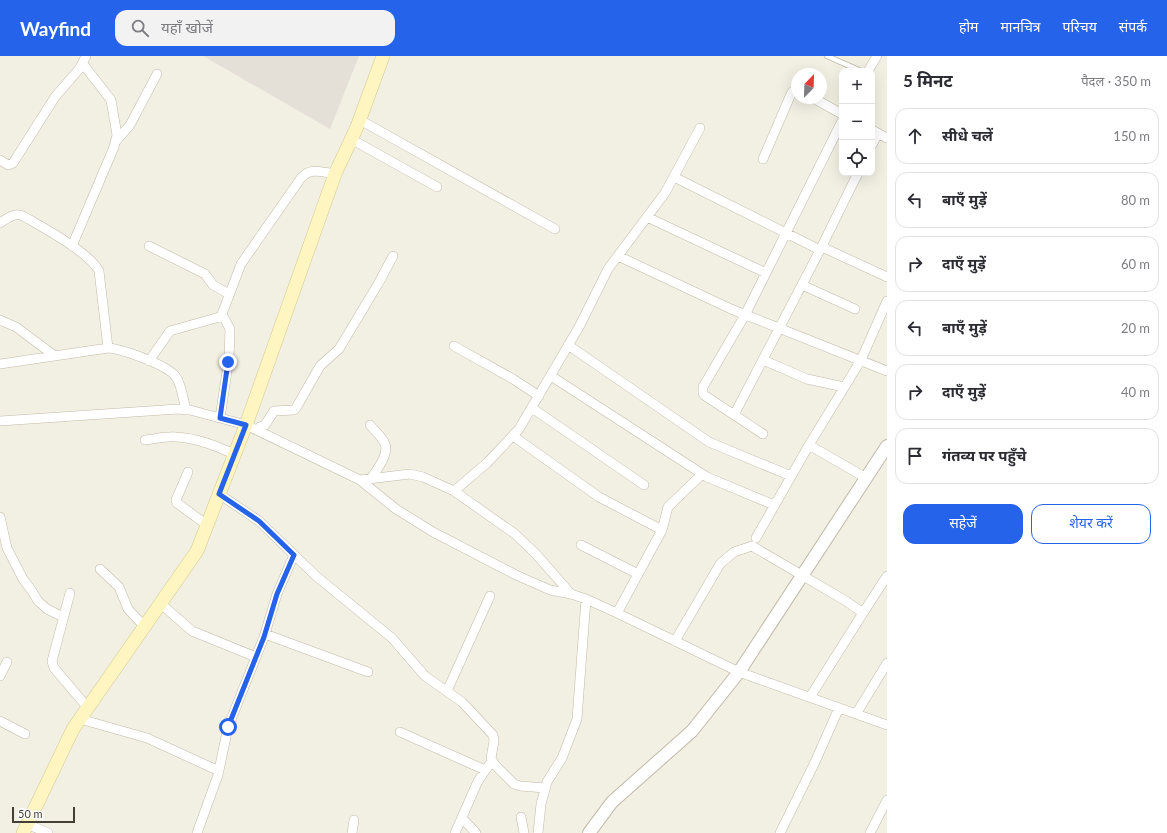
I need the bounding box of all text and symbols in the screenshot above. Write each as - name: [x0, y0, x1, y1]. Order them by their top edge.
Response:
- search box: [115, 10, 395, 46]
- text: Wayfind: [20, 17, 91, 40]
- icon: search: [129, 17, 151, 39]
- text: यहाँ खोजें: [161, 18, 213, 36]
- text: होम: [959, 18, 978, 35]
- text: मानचित्र: [1000, 18, 1041, 35]
- text: परिचय: [1063, 18, 1097, 35]
- text: संपर्क: [1119, 18, 1147, 35]
- north arrow: [791, 68, 827, 104]
- map controls: [839, 68, 875, 176]
- button: +: [839, 68, 875, 104]
- text: 5 मिनट: [903, 70, 953, 91]
- text: पैदल · 350 m: [1081, 73, 1151, 89]
- button: −: [839, 104, 875, 140]
- icon: ahead: [904, 125, 926, 147]
- text: सीधे चलें: [942, 126, 993, 144]
- text: 150 m: [1113, 128, 1150, 144]
- button: locate: [839, 140, 875, 176]
- icon: left: [904, 189, 926, 211]
- text: बाएँ मुड़ें: [942, 190, 987, 208]
- text: 80 m: [1121, 192, 1150, 208]
- icon: right: [904, 253, 926, 275]
- text: दाएँ मुड़ें: [942, 254, 986, 272]
- text: 60 m: [1121, 256, 1150, 272]
- icon: left: [904, 317, 926, 339]
- text: बाएँ मुड़ें: [942, 318, 987, 336]
- text: 20 m: [1121, 320, 1150, 336]
- route end: [219, 353, 237, 371]
- icon: right: [904, 381, 926, 403]
- text: दाएँ मुड़ें: [942, 382, 986, 400]
- text: 40 m: [1121, 384, 1150, 400]
- icon: arrive: [904, 445, 926, 467]
- text: गंतव्य पर पहुँचे: [942, 446, 1026, 464]
- button: सहेजें: [903, 504, 1023, 544]
- button: शेयर करें: [1031, 504, 1151, 544]
- route start: [219, 718, 237, 736]
- scale bar: [12, 805, 75, 824]
- text: 50 m: [18, 807, 43, 820]

